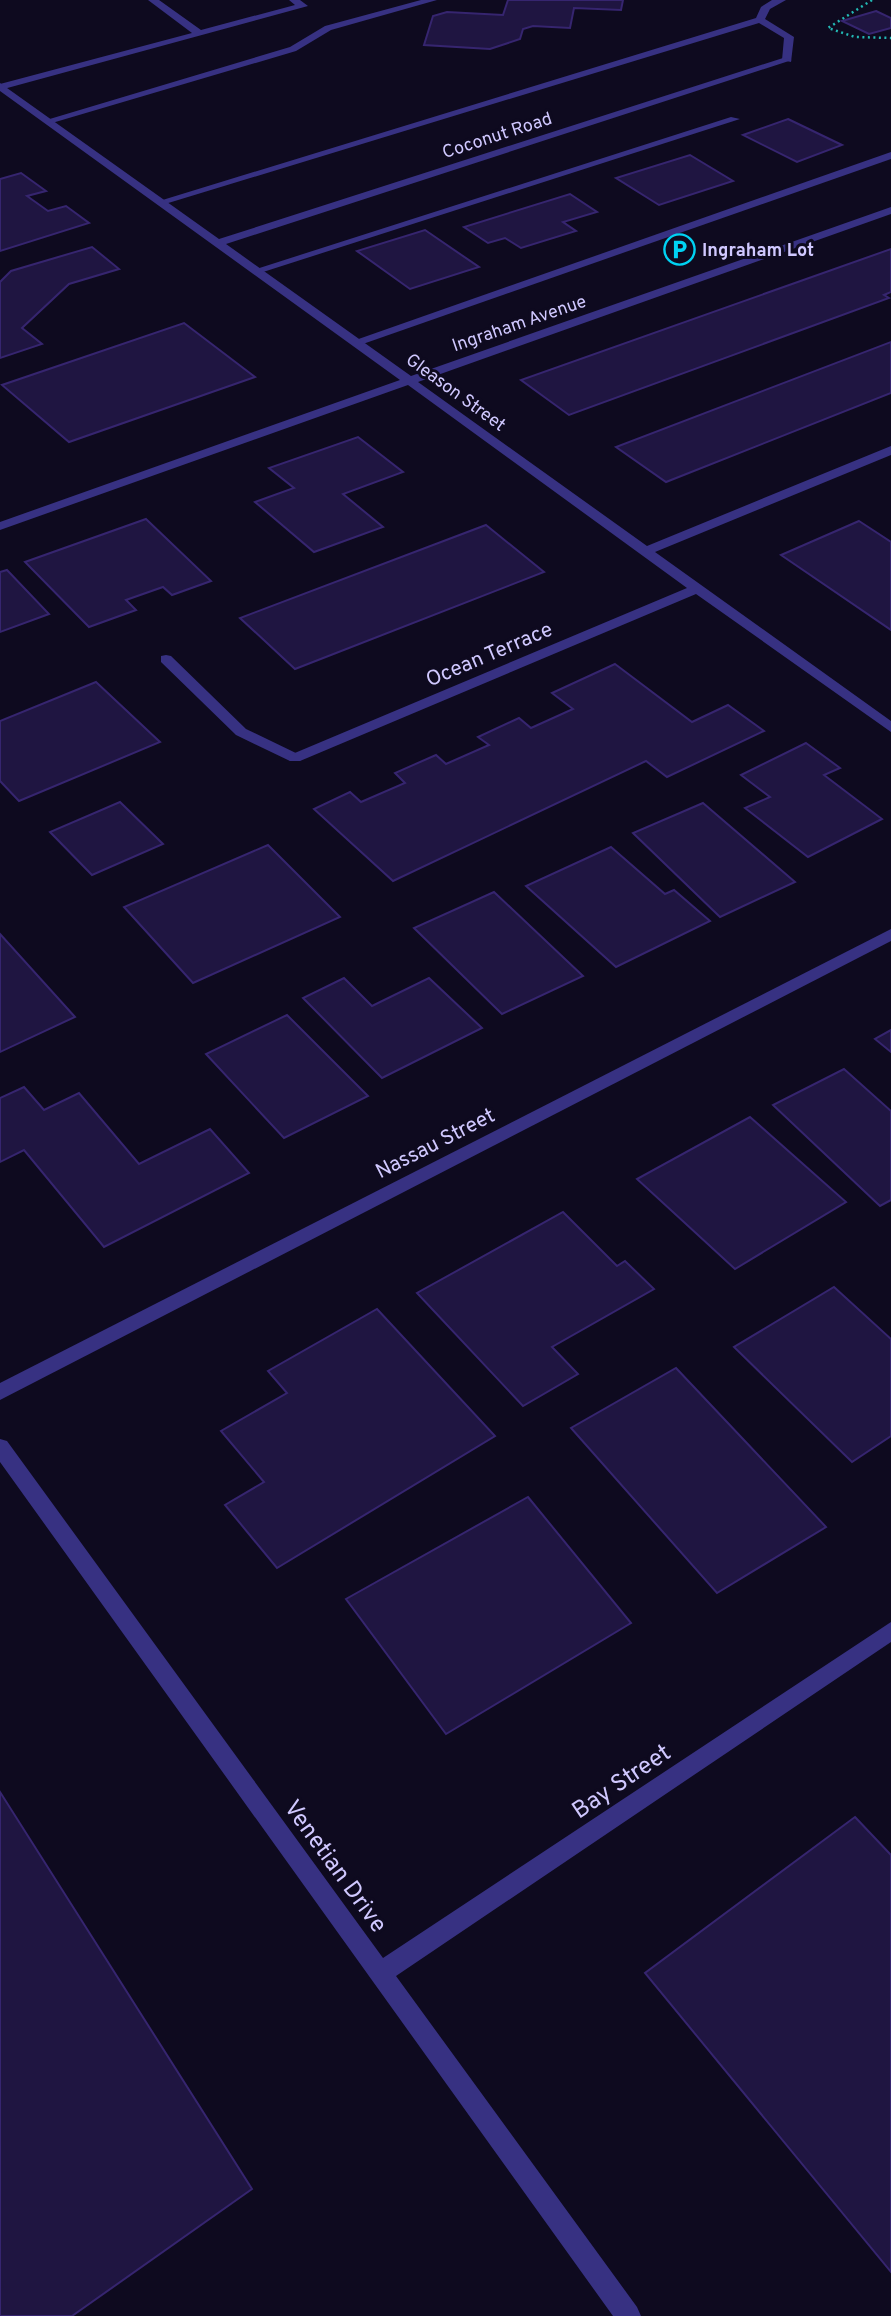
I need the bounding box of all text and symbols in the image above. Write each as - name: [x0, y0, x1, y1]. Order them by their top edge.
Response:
- street label: Coconut Road: [440, 108, 555, 165]
- parking icon: Ingraham Lot: [662, 233, 696, 267]
- place label: Ingraham Lot: [702, 240, 814, 263]
- street label: Ingraham Avenue: [449, 291, 590, 358]
- street label: Gleason Street: [401, 349, 510, 437]
- street label: Ocean Terrace: [422, 617, 557, 694]
- street label: Nassau Street: [371, 1103, 500, 1186]
- street label: Bay Street: [567, 1739, 677, 1827]
- street label: Venetian Drive: [276, 1795, 393, 1939]

